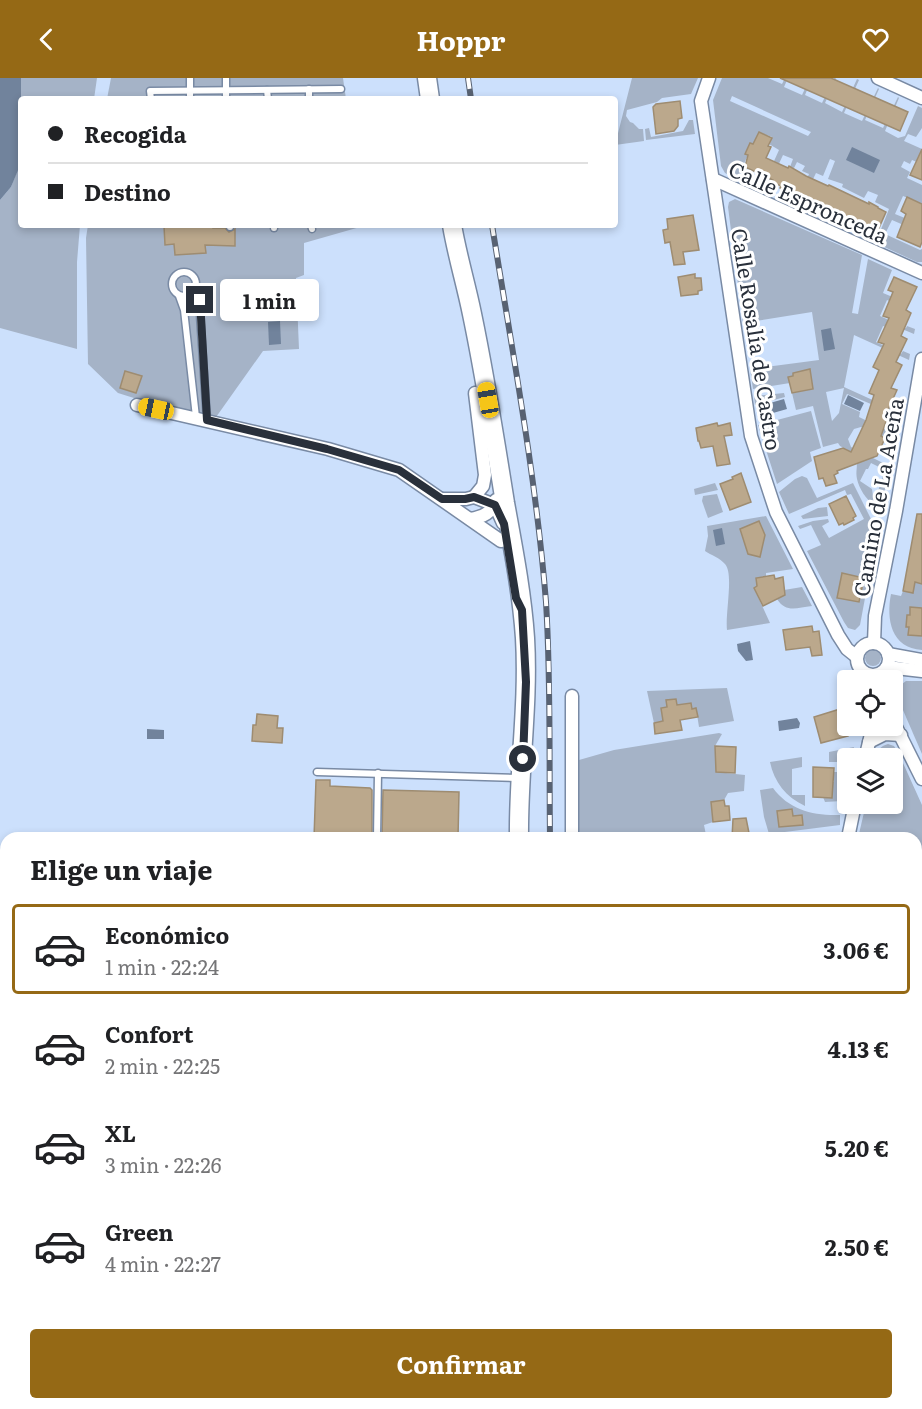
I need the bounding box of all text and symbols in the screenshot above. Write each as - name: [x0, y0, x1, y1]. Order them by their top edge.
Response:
- text: Hoppr: [417, 19, 505, 59]
- icon: back: [30, 23, 63, 56]
- icon: heart: [859, 23, 892, 56]
- text: Recogida: [84, 117, 186, 150]
- street label: Calle Espronceda: [724, 152, 894, 250]
- text: Destino: [84, 175, 171, 208]
- street label: Calle Rosalía de Castro: [725, 226, 791, 452]
- callout: 1 min: [221, 279, 320, 321]
- text: 1 min: [243, 285, 296, 315]
- route end: [186, 286, 213, 313]
- car: [476, 381, 500, 419]
- street label: Camino de La Aceña: [844, 394, 910, 599]
- car: [137, 396, 175, 422]
- map controls: [837, 670, 903, 814]
- button: locate: [837, 670, 903, 736]
- route start: [509, 745, 536, 772]
- button: layers: [837, 748, 903, 814]
- text: Elige un viaje: [30, 848, 213, 888]
- text: Económico: [105, 918, 229, 951]
- icon: car: [33, 922, 87, 976]
- text: 3.06 €: [823, 933, 889, 966]
- text: 1 min · 22:24: [105, 951, 219, 981]
- text: Confort: [105, 1017, 193, 1050]
- icon: car: [33, 1021, 87, 1075]
- text: 4.13 €: [827, 1032, 889, 1065]
- text: 2 min · 22:25: [105, 1050, 220, 1080]
- text: XL: [105, 1116, 136, 1149]
- icon: car: [33, 1120, 87, 1174]
- text: 5.20 €: [825, 1131, 889, 1164]
- text: 3 min · 22:26: [105, 1149, 221, 1179]
- text: Green: [105, 1215, 174, 1248]
- icon: car: [33, 1219, 87, 1273]
- text: 2.50 €: [825, 1230, 889, 1263]
- text: 4 min · 22:27: [105, 1248, 221, 1278]
- button: Confirmar: [30, 1329, 892, 1398]

